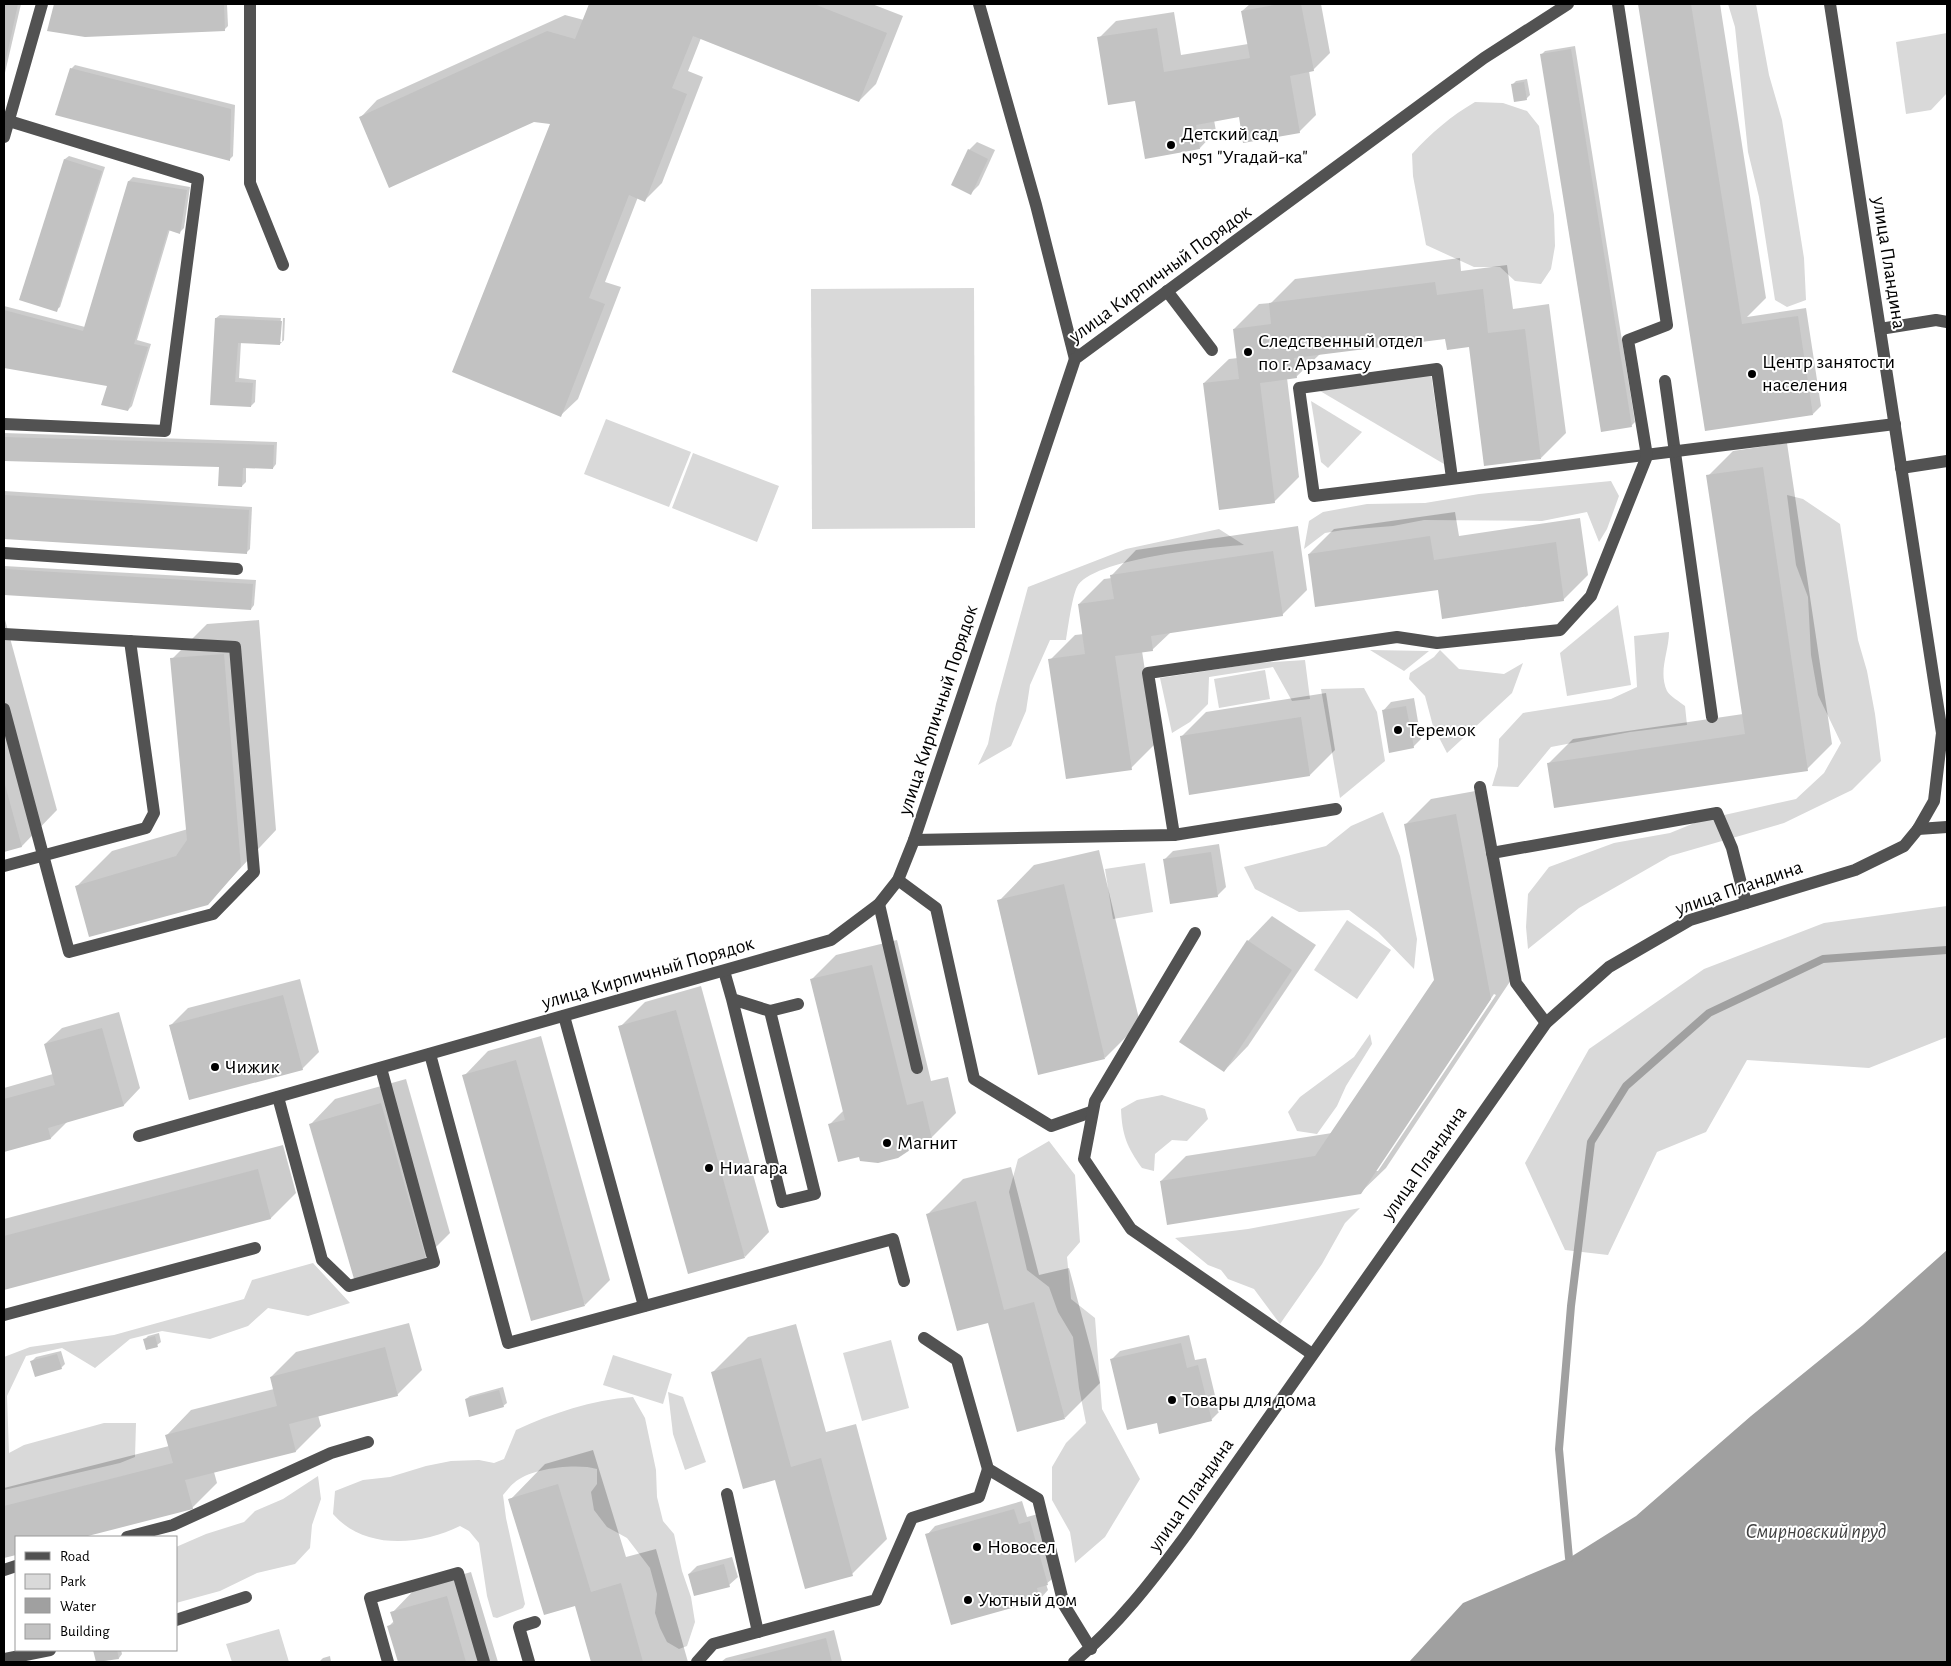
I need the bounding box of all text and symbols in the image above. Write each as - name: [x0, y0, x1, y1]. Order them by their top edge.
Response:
- place label: Детский сад №51 "Угадай-ка": [1181, 124, 1308, 167]
- marker: Детский сад №51 "Угадай-ка": [1165, 139, 1177, 151]
- street label: улица Пландина: [1869, 195, 1909, 330]
- street label: улица Кирпичный Порядок: [1064, 201, 1255, 347]
- place label: Следственный отдел по г. Арзамасу: [1258, 331, 1423, 374]
- marker: Следственный отдел по г. Арзамасу: [1242, 346, 1254, 358]
- place label: Центр занятости населения: [1762, 352, 1895, 395]
- marker: Центр занятости населения: [1746, 368, 1758, 380]
- street label: улица Кирпичный Порядок: [894, 602, 981, 818]
- place label: Теремок: [1408, 720, 1476, 740]
- marker: Теремок: [1392, 724, 1404, 736]
- street label: улица Пландина: [1672, 857, 1805, 919]
- street label: улица Кирпичный Порядок: [539, 933, 756, 1013]
- place label: Чижик: [225, 1057, 280, 1077]
- marker: Чижик: [209, 1061, 221, 1073]
- street label: улица Пландина: [1377, 1103, 1470, 1224]
- place label: Магнит: [897, 1133, 958, 1153]
- marker: Магнит: [881, 1137, 893, 1149]
- place label: Ниагара: [719, 1158, 788, 1178]
- marker: Ниагара: [703, 1162, 715, 1174]
- place label: Товары для дома: [1182, 1390, 1316, 1410]
- marker: Товары для дома: [1166, 1394, 1178, 1406]
- street label: улица Пландина: [1144, 1435, 1237, 1556]
- water label: Смирновский пруд: [1746, 1521, 1886, 1543]
- legend: [15, 1536, 178, 1651]
- place label: Новосел: [987, 1537, 1056, 1557]
- marker: Новосел: [971, 1541, 983, 1553]
- text: Road: [60, 1549, 90, 1564]
- text: Park: [60, 1574, 86, 1589]
- place label: Уютный дом: [978, 1590, 1077, 1610]
- marker: Уютный дом: [962, 1594, 974, 1606]
- text: Water: [60, 1599, 96, 1614]
- text: Building: [60, 1624, 110, 1639]

